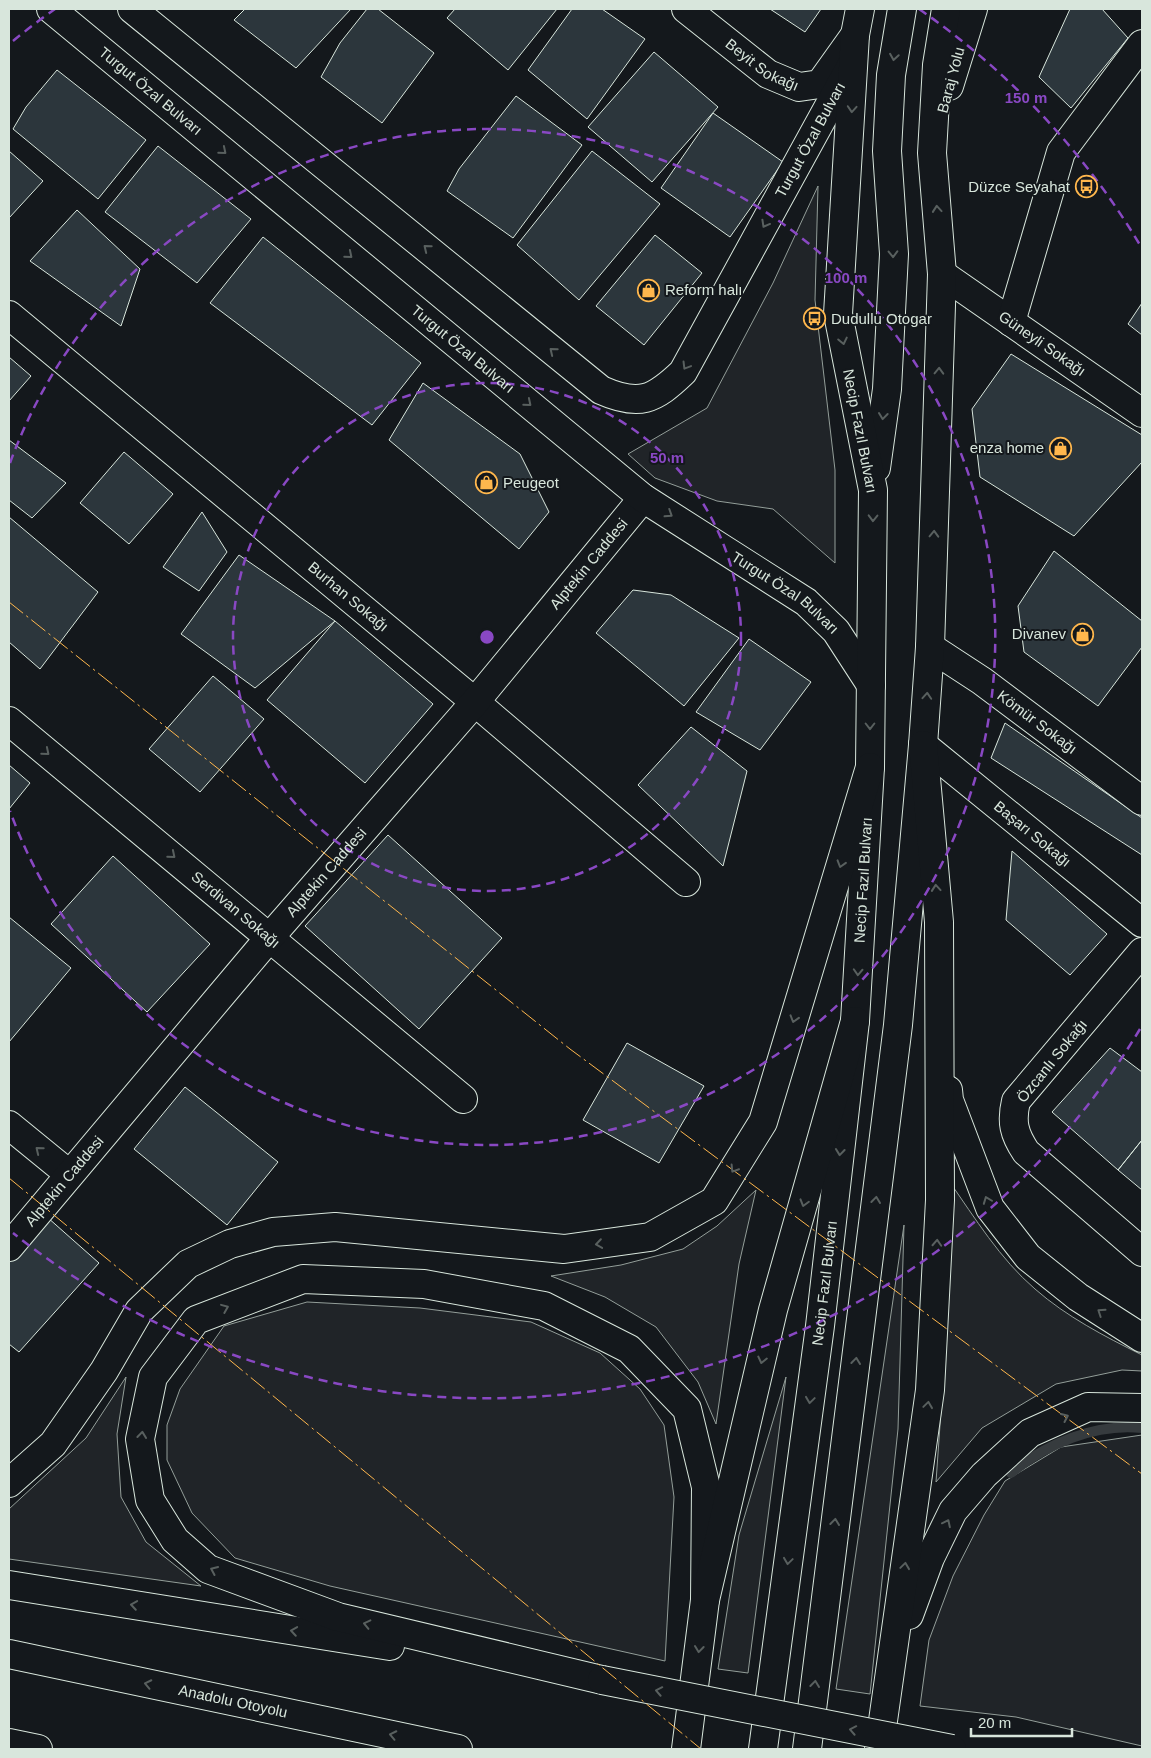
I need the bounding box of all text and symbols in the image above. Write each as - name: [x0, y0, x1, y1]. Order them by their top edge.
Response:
- street label: Beyit Sokağı: [722, 35, 801, 94]
- street label: Turgut Özal Bulvarı: [96, 43, 206, 138]
- street label: Baraj Yolu: [934, 45, 967, 115]
- one-way arrow: [889, 53, 900, 61]
- street label: Turgut Özal Bulvarı: [772, 79, 848, 200]
- text: 150 m: [1005, 89, 1047, 106]
- one-way arrow: [846, 106, 857, 114]
- one-way arrow: [217, 146, 226, 154]
- bus stop icon: Düzce Seyahat: [1074, 175, 1098, 199]
- place label: Düzce Seyahat: [968, 178, 1071, 195]
- one-way arrow: [932, 205, 943, 213]
- one-way arrow: [761, 218, 771, 227]
- one-way arrow: [424, 246, 433, 254]
- one-way arrow: [343, 249, 352, 258]
- one-way arrow: [888, 250, 898, 258]
- text: 100 m: [825, 269, 867, 286]
- shop icon: Reform halı: [637, 278, 661, 302]
- place label: Reform halı: [665, 281, 743, 298]
- street label: Turgut Özal Bulvarı: [408, 301, 518, 396]
- bus stop icon: Dudullu Otogar: [803, 307, 827, 331]
- street label: Güneyli Sokağı: [996, 307, 1089, 379]
- place label: Dudullu Otogar: [831, 310, 932, 327]
- one-way arrow: [837, 336, 848, 345]
- one-way arrow: [550, 348, 559, 356]
- one-way arrow: [683, 361, 693, 370]
- one-way arrow: [934, 367, 945, 375]
- street label: Necip Fazıl Bulvarı: [840, 368, 881, 494]
- one-way arrow: [522, 397, 531, 405]
- one-way arrow: [878, 412, 889, 420]
- shop icon: enza home: [1048, 436, 1072, 460]
- place label: enza home: [970, 439, 1044, 456]
- text: 50 m: [650, 449, 684, 466]
- shop icon: Peugeot: [475, 471, 499, 495]
- place label: Peugeot: [503, 474, 560, 491]
- one-way arrow: [663, 508, 672, 518]
- one-way arrow: [868, 514, 878, 522]
- street label: Alptekin Caddesi: [546, 515, 631, 612]
- one-way arrow: [929, 530, 939, 538]
- street label: Turgut Özal Bulvarı: [729, 548, 843, 637]
- street label: Burhan Sokağı: [305, 558, 392, 635]
- shop icon: Divanev: [1070, 622, 1094, 646]
- place label: Divanev: [1012, 625, 1066, 642]
- centre of rings: [478, 628, 496, 646]
- street label: Kömür Sokağı: [994, 687, 1081, 757]
- one-way arrow: [921, 692, 932, 700]
- one-way arrow: [865, 722, 876, 730]
- one-way arrow: [41, 746, 50, 755]
- street label: Başarı Sokağı: [991, 797, 1075, 870]
- street label: Necip Fazıl Bulvarı: [851, 817, 875, 943]
- street label: Alptekin Caddesi: [283, 824, 369, 920]
- one-way arrow: [166, 850, 175, 859]
- one-way arrow: [837, 859, 847, 867]
- street label: Serdivan Sokağı: [188, 868, 284, 951]
- one-way arrow: [931, 884, 942, 892]
- one-way arrow: [852, 969, 863, 977]
- one-way arrow: [790, 1015, 800, 1023]
- street label: Özcanlı Sokağı: [1013, 1016, 1090, 1106]
- street label: Alptekin Caddesi: [21, 1132, 107, 1229]
- one-way arrow: [36, 1147, 45, 1155]
- one-way arrow: [835, 1148, 846, 1156]
- one-way arrow: [730, 1163, 740, 1172]
- one-way arrow: [870, 1196, 881, 1204]
- one-way arrow: [983, 1196, 993, 1205]
- one-way arrow: [799, 1198, 809, 1206]
- street label: Necip Fazıl Bulvarı: [808, 1220, 840, 1347]
- one-way arrow: [595, 1238, 603, 1249]
- one-way arrow: [932, 1239, 943, 1247]
- one-way arrow: [220, 1303, 229, 1314]
- one-way arrow: [1098, 1309, 1107, 1318]
- one-way arrow: [757, 1355, 768, 1364]
- one-way arrow: [850, 1357, 861, 1365]
- one-way arrow: [805, 1396, 816, 1404]
- one-way arrow: [922, 1401, 932, 1409]
- one-way arrow: [1060, 1413, 1069, 1424]
- one-way arrow: [136, 1431, 147, 1439]
- one-way arrow: [830, 1518, 840, 1527]
- one-way arrow: [940, 1519, 951, 1528]
- one-way arrow: [783, 1556, 793, 1565]
- one-way arrow: [899, 1562, 909, 1570]
- one-way arrow: [210, 1566, 219, 1577]
- one-way arrow: [130, 1600, 138, 1611]
- one-way arrow: [363, 1619, 372, 1630]
- one-way arrow: [290, 1626, 299, 1636]
- one-way arrow: [694, 1645, 705, 1653]
- one-way arrow: [144, 1679, 153, 1689]
- one-way arrow: [809, 1679, 820, 1687]
- street label: Anadolu Otoyolu: [177, 1681, 289, 1721]
- one-way arrow: [655, 1687, 663, 1697]
- scale bar: [971, 1706, 1072, 1738]
- text: 20 m: [978, 1714, 1011, 1731]
- one-way arrow: [848, 1725, 857, 1735]
- one-way arrow: [389, 1731, 397, 1741]

